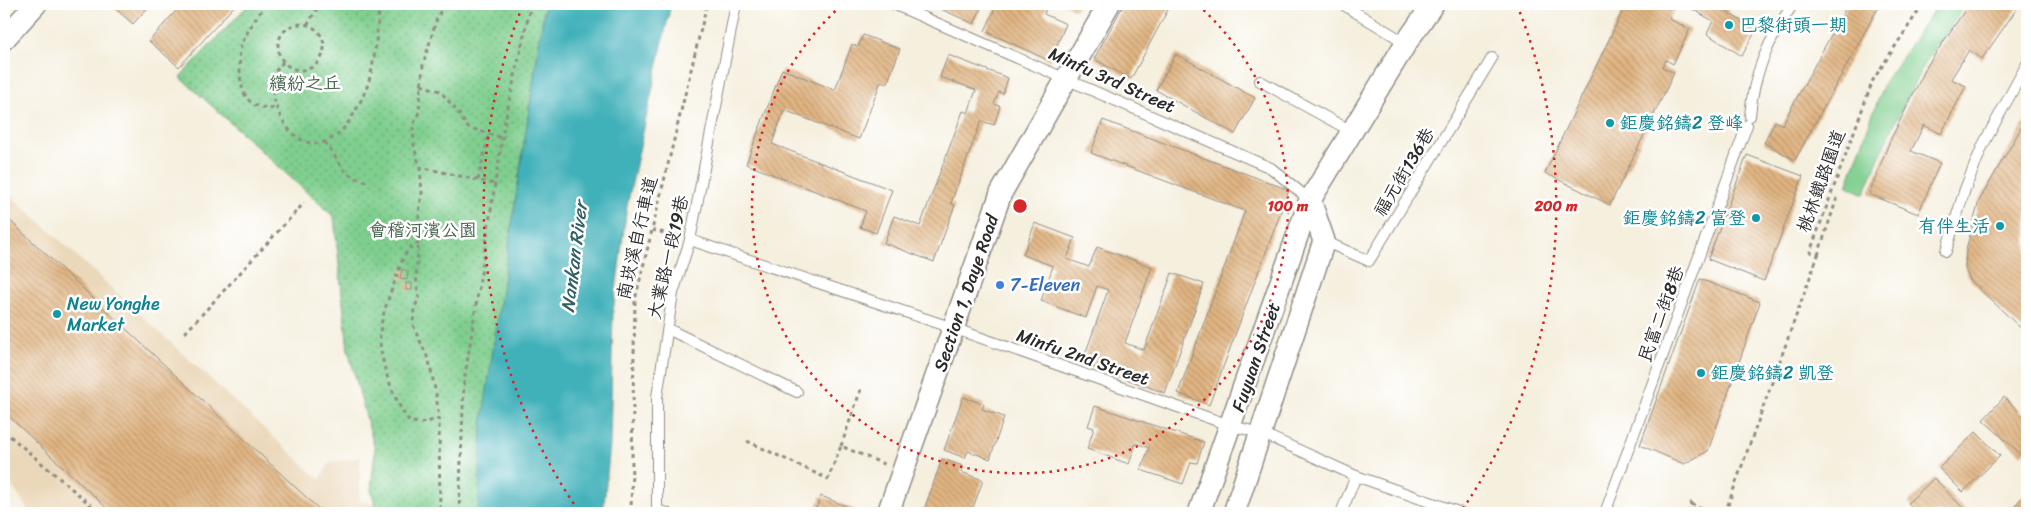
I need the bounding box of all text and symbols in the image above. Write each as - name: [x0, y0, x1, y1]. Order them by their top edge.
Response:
- place label: 巴黎街頭一期: [1739, 9, 1847, 41]
- marker: 巴黎街頭一期: [1723, 19, 1735, 31]
- street label: Minfu 3rd Street: [1043, 38, 1181, 122]
- park label: 繽紛之丘: [269, 67, 341, 99]
- place label: 鉅慶銘鑄2 登峰: [1620, 107, 1743, 139]
- marker: 鉅慶銘鑄2 登峰: [1604, 117, 1616, 129]
- street label: 福元街136巷: [1365, 121, 1443, 223]
- street label: 桃林鐵路園道: [1787, 125, 1855, 237]
- street label: 南崁溪自行車道: [607, 173, 667, 303]
- street label: 大業路一段19巷: [638, 192, 698, 322]
- text: 100 m: [1268, 193, 1309, 219]
- text: 200 m: [1533, 193, 1578, 219]
- water label: Nankan River: [551, 197, 598, 314]
- centre of rings: [1011, 197, 1029, 215]
- place label: 鉅慶銘鑄2 富登: [1623, 202, 1746, 234]
- street label: Section 1, Daye Road: [924, 209, 1008, 376]
- place label: 有伴生活: [1918, 210, 1990, 242]
- marker: 鉅慶銘鑄2 富登: [1750, 212, 1762, 224]
- park label: 會稽河濱公園: [369, 214, 477, 246]
- marker: 有伴生活: [1994, 220, 2006, 232]
- street label: 民富二街8巷: [1629, 261, 1693, 367]
- place label: 7-Eleven: [1010, 269, 1081, 301]
- marker: 7-Eleven: [994, 279, 1006, 291]
- place label: New Yonghe Market: [67, 288, 160, 341]
- street label: Fuyuan Street: [1222, 298, 1290, 416]
- marker: New Yonghe Market: [51, 308, 63, 320]
- street label: Minfu 2nd Street: [1012, 319, 1154, 395]
- place label: 鉅慶銘鑄2 凱登: [1711, 357, 1834, 389]
- marker: 鉅慶銘鑄2 凱登: [1695, 367, 1707, 379]

